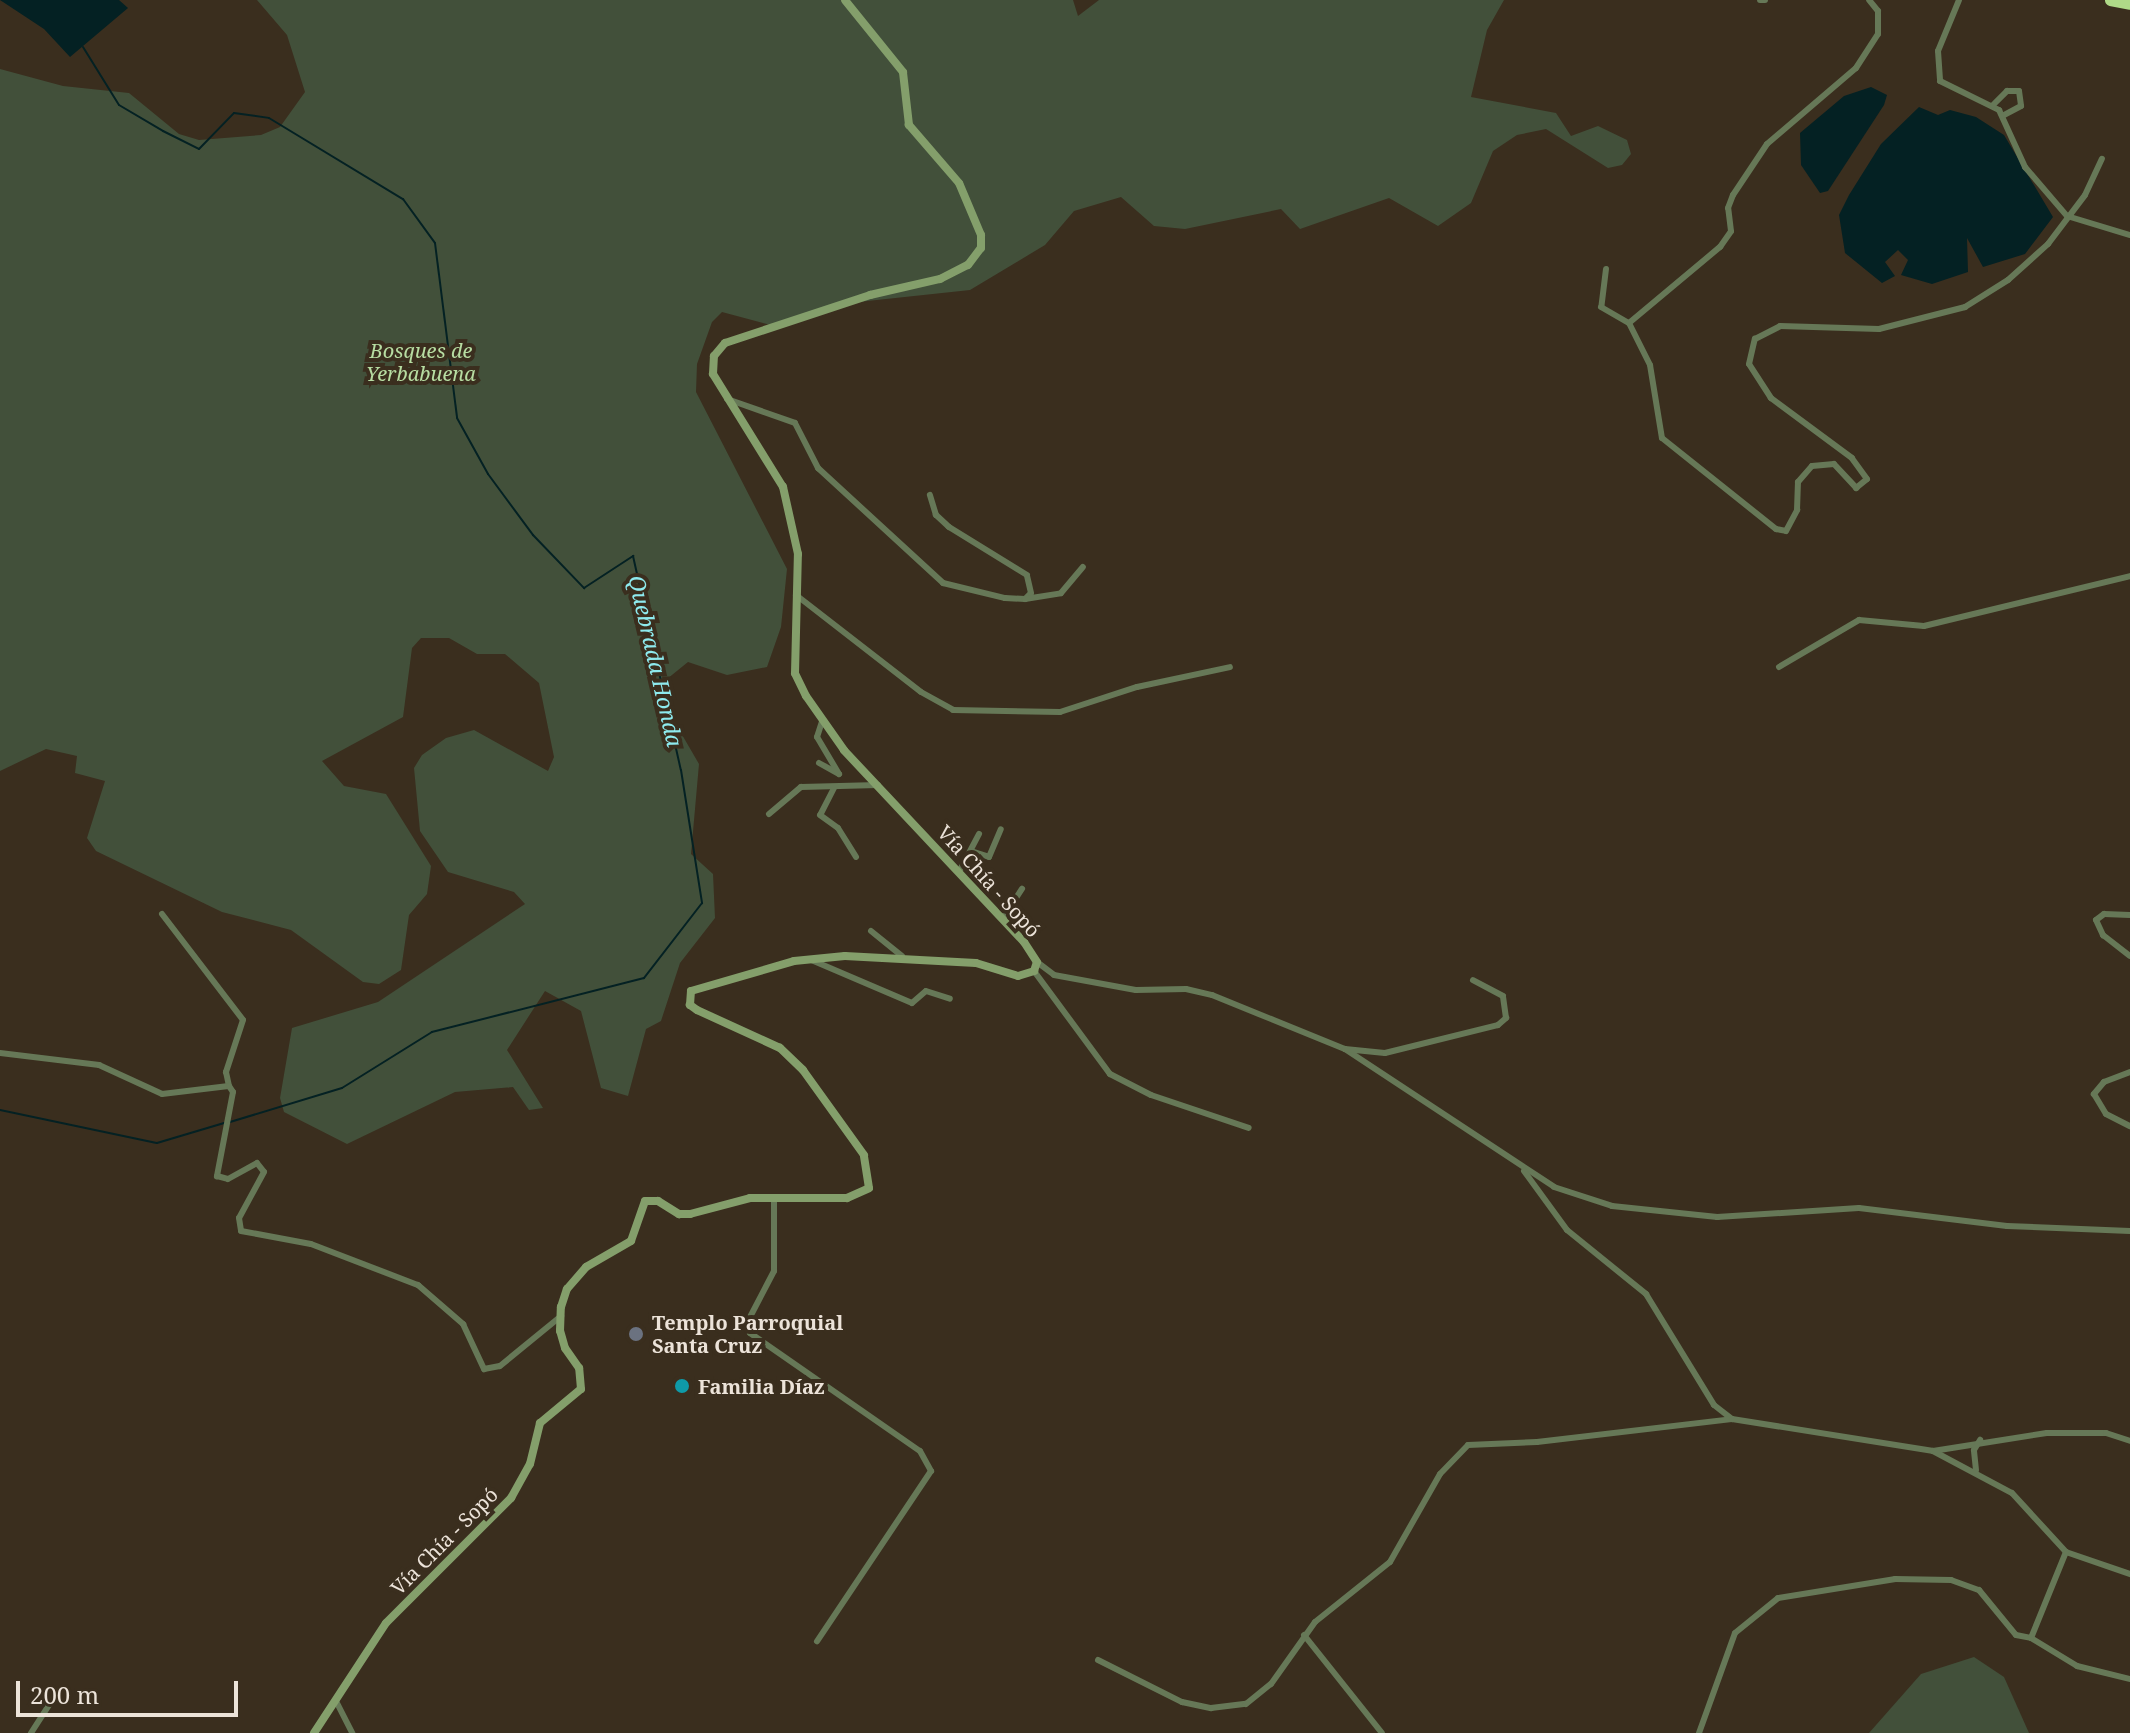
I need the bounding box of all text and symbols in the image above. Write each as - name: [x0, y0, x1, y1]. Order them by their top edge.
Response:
- park label: Bosques de Yerbabuena: [366, 339, 476, 386]
- water label: Quebrada Honda: [623, 573, 689, 749]
- street label: Vía Chía - Sopó: [933, 820, 1045, 942]
- place label: Templo Parroquial Santa Cruz: [652, 1310, 843, 1357]
- marker: Templo Parroquial Santa Cruz: [627, 1325, 645, 1343]
- place label: Familia Díaz: [698, 1374, 825, 1398]
- marker: Familia Díaz: [673, 1377, 691, 1395]
- street label: Vía Chía - Sopó: [385, 1482, 503, 1600]
- scale bar: [20, 1665, 242, 1715]
- text: 200 m: [30, 1678, 99, 1711]

